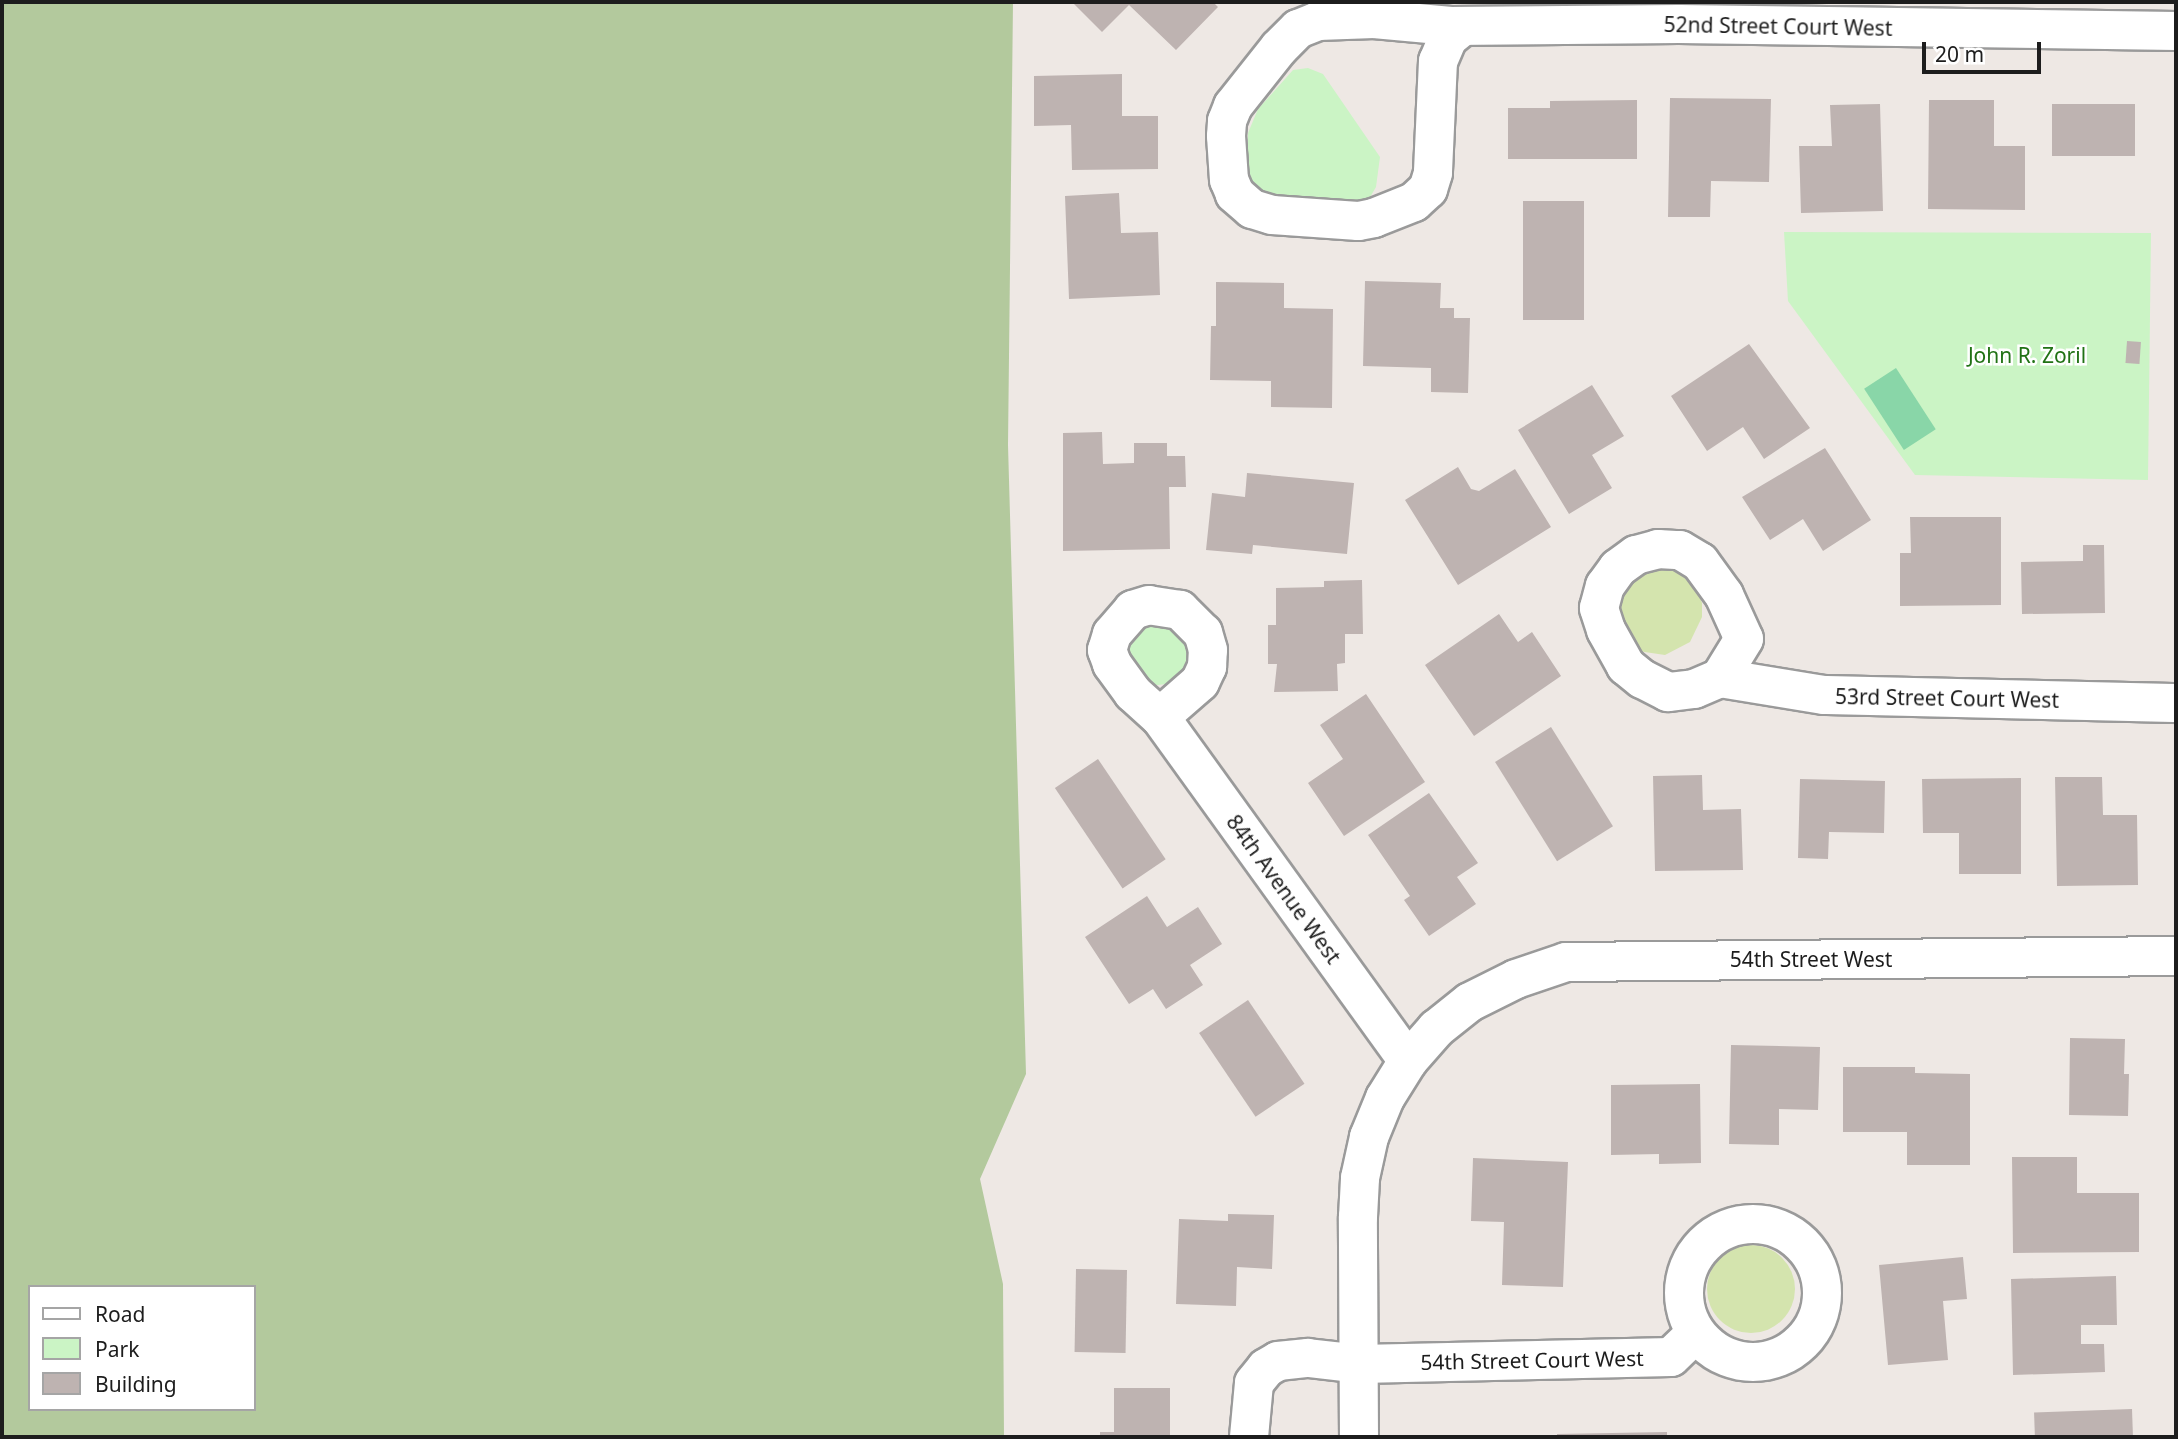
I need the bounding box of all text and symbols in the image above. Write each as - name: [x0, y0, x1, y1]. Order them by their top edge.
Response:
- street label: 52nd Street Court West: [1663, 11, 1893, 41]
- scale bar: [1926, 28, 2045, 72]
- text: 20 m: [1935, 40, 1984, 68]
- park label: John R. Zoril: [1968, 342, 2086, 368]
- street label: 53rd Street Court West: [1835, 683, 2059, 713]
- street label: 84th Avenue West: [1222, 810, 1346, 968]
- street label: 54th Street West: [1730, 946, 1892, 972]
- legend: [28, 1285, 256, 1411]
- text: Road: [95, 1300, 145, 1328]
- text: Park: [95, 1335, 139, 1363]
- street label: 54th Street Court West: [1420, 1345, 1644, 1375]
- text: Building: [95, 1370, 177, 1398]

